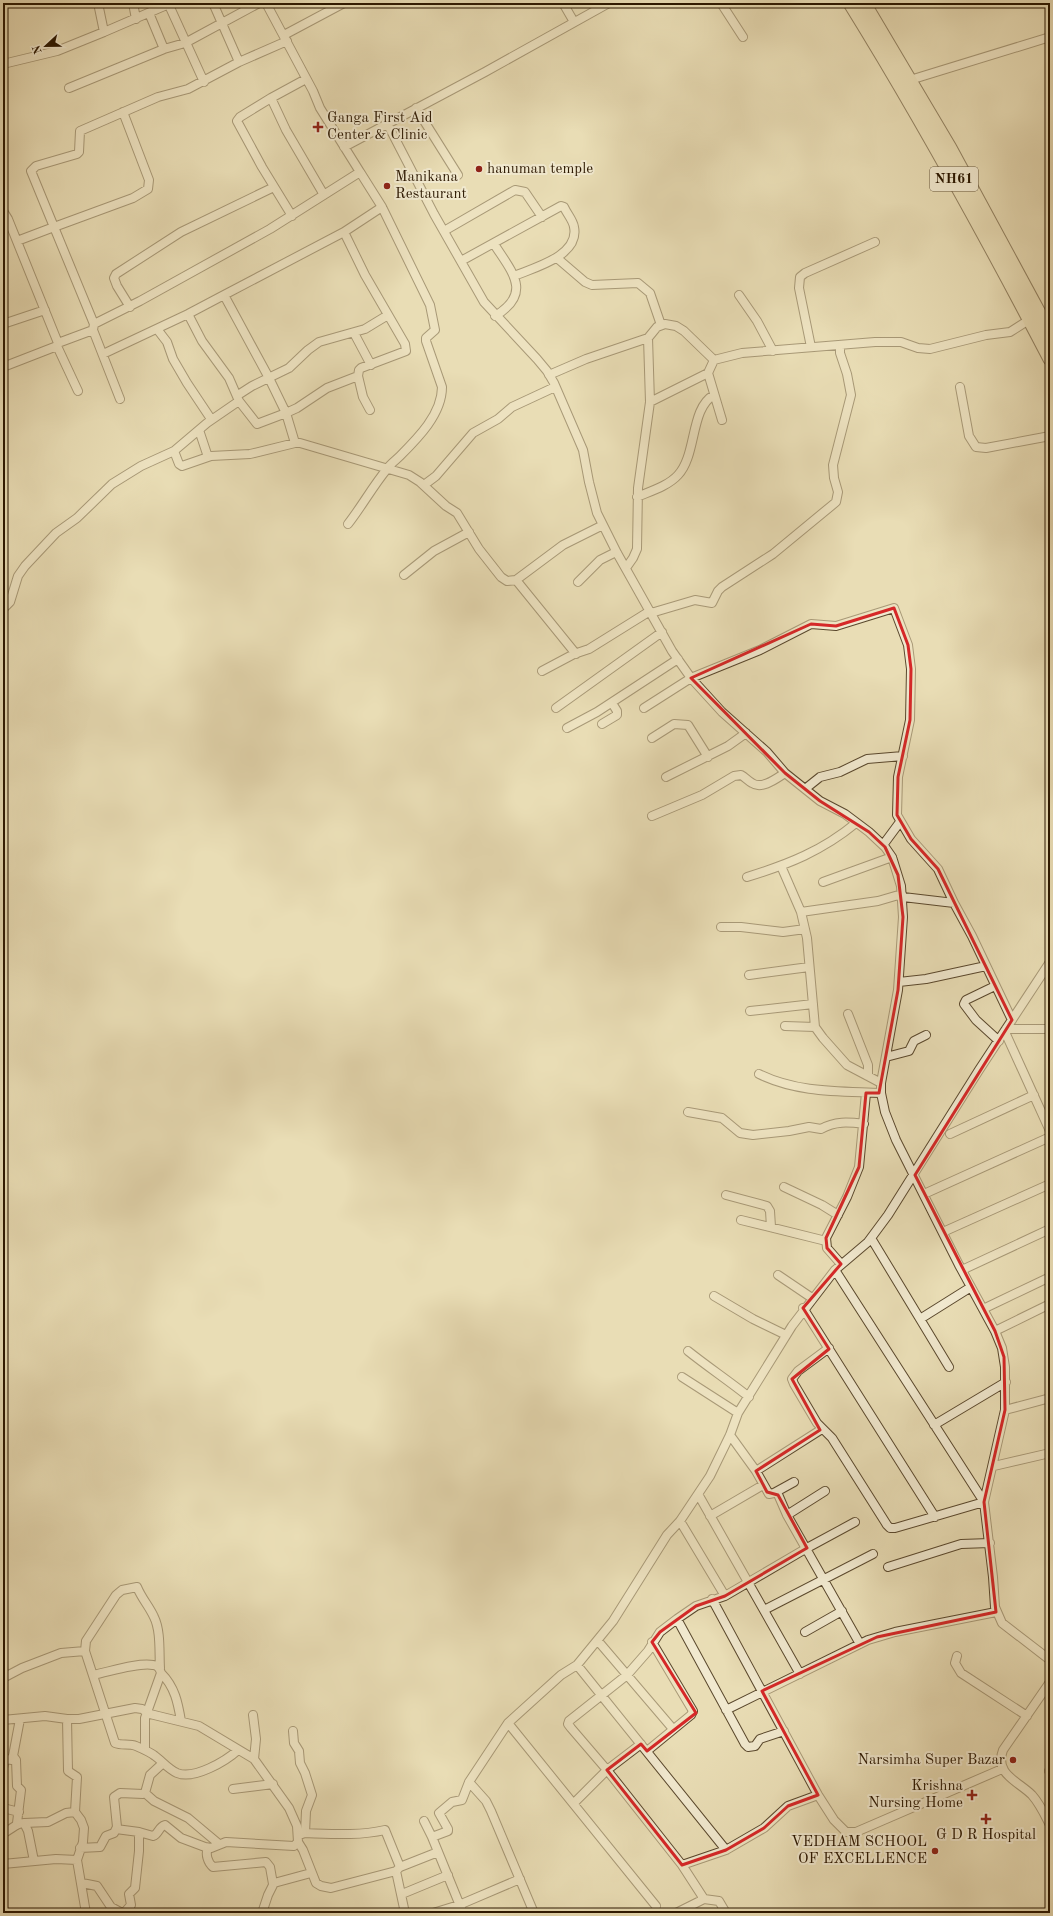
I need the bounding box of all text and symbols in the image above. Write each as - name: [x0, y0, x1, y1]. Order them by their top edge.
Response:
- north arrow: [26, 26, 66, 66]
- text: N: [31, 43, 45, 55]
- place label: Ganga First Aid Center & Clinic: [327, 111, 433, 143]
- marker: Ganga First Aid Center & Clinic: [312, 121, 324, 133]
- place label: hanuman temple: [487, 162, 593, 177]
- marker: hanuman temple: [474, 164, 484, 174]
- road number: NH61: [930, 167, 978, 191]
- place label: Manikana Restaurant: [395, 170, 467, 202]
- marker: Manikana Restaurant: [382, 181, 392, 191]
- place label: Narsimha Super Bazar: [857, 1753, 1005, 1768]
- marker: Narsimha Super Bazar: [1008, 1755, 1018, 1765]
- place label: Krishna Nursing Home: [868, 1779, 964, 1811]
- marker: Krishna Nursing Home: [966, 1789, 978, 1801]
- marker: G D R Hospital: [980, 1813, 992, 1825]
- place label: G D R Hospital: [936, 1828, 1036, 1843]
- place label: VEDHAM SCHOOL OF EXCELLENCE: [791, 1835, 927, 1867]
- marker: VEDHAM SCHOOL OF EXCELLENCE: [930, 1846, 940, 1856]

